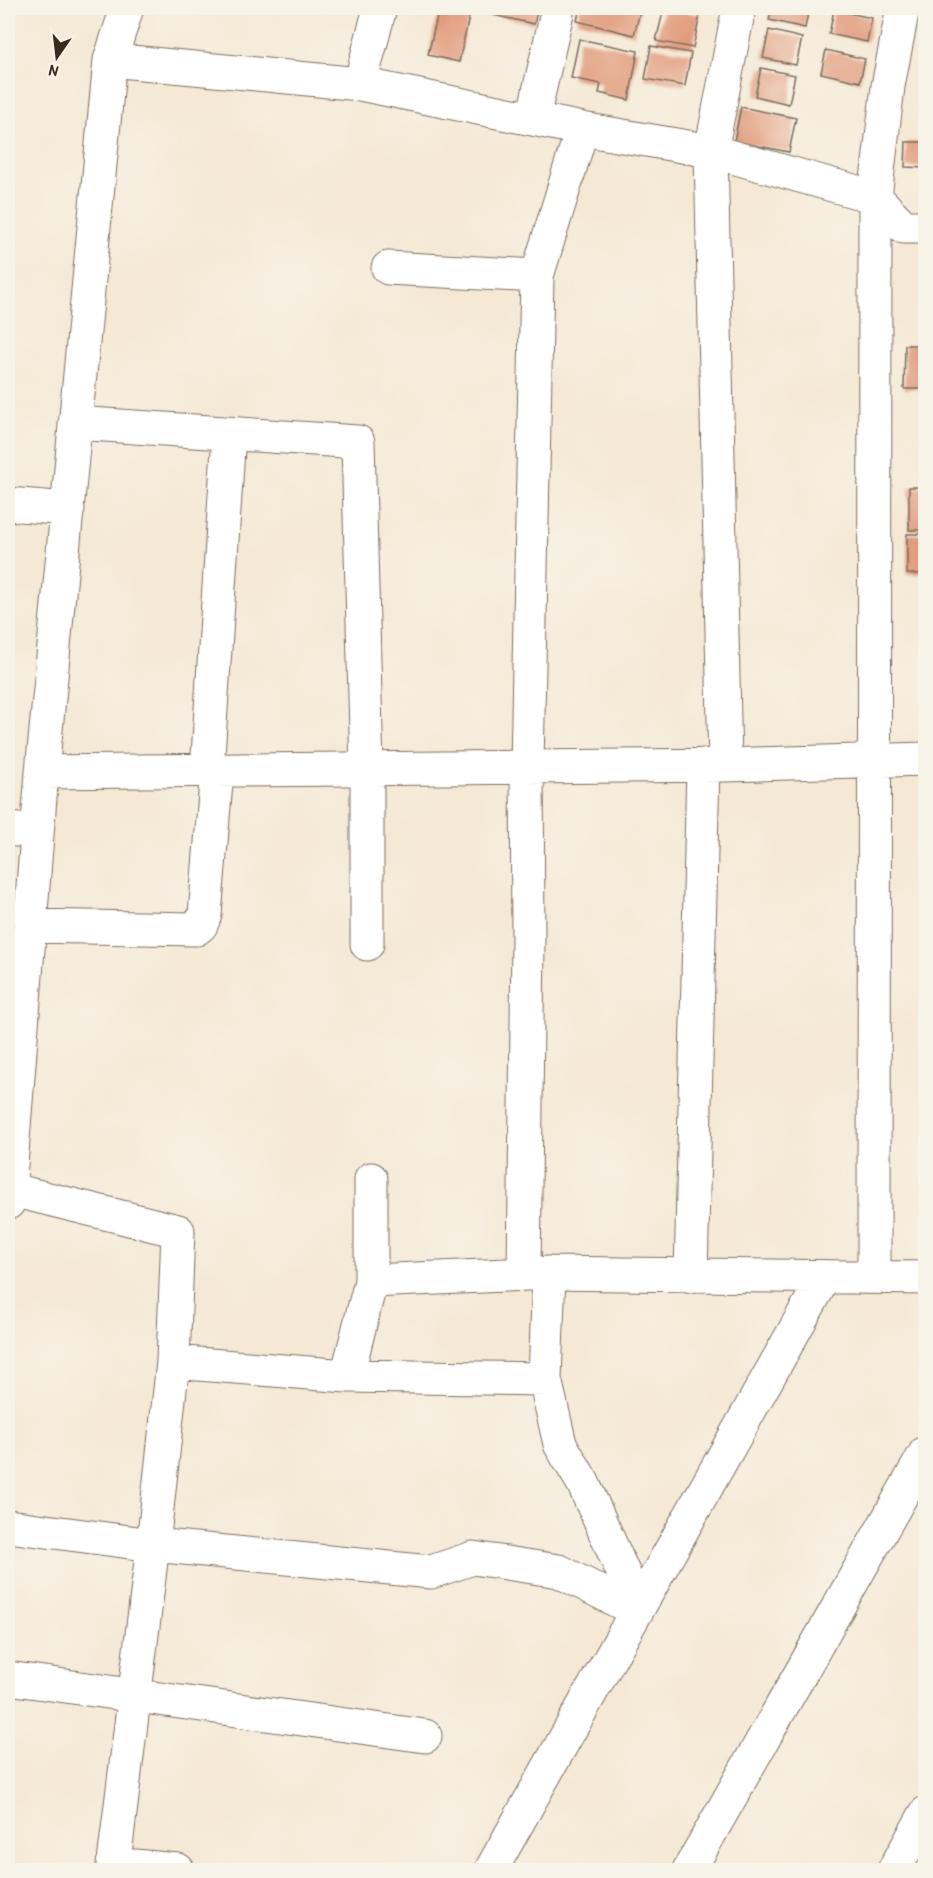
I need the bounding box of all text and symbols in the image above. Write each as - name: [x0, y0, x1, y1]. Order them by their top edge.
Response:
- north arrow: [27, 27, 87, 87]
- text: N: [46, 60, 60, 83]

